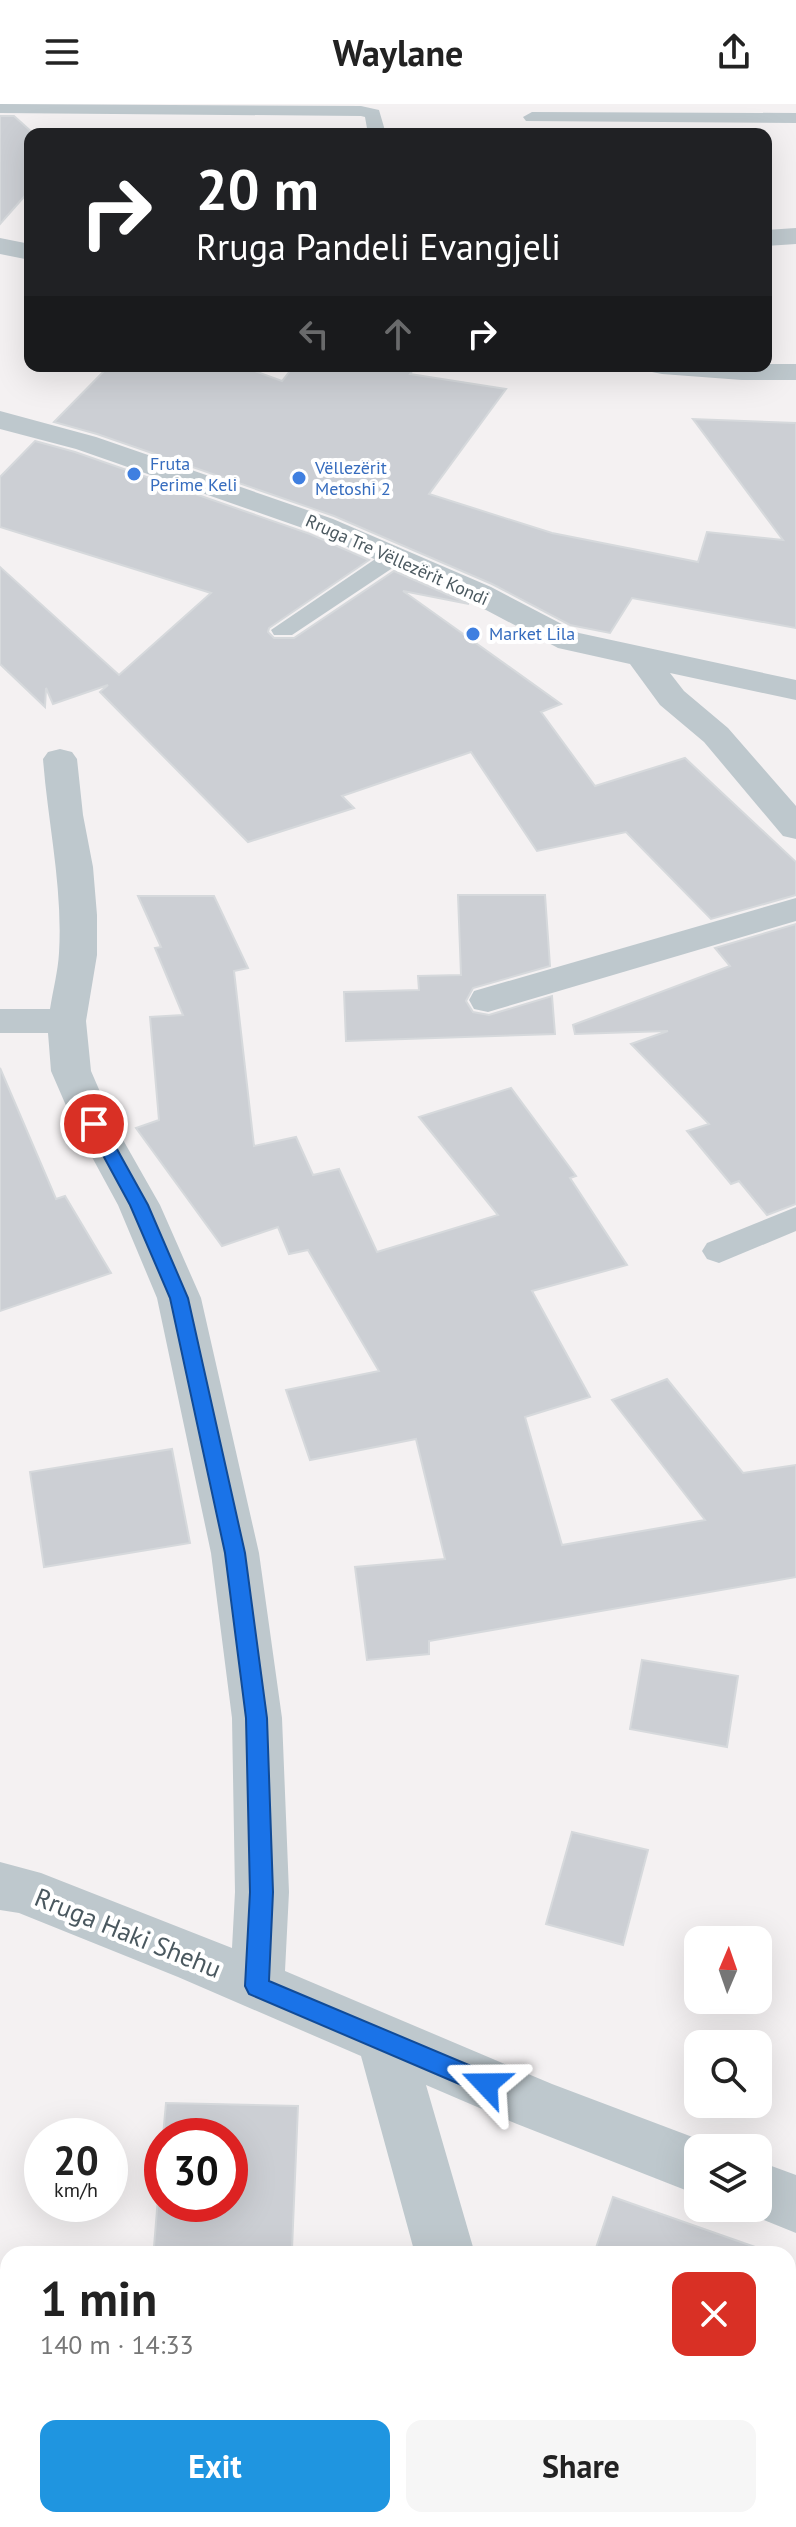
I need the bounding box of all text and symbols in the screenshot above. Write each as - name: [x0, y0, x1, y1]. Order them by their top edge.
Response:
- text: Waylane: [333, 29, 463, 76]
- icon: menu: [40, 30, 84, 74]
- icon: share: [712, 30, 756, 74]
- text: 20 m: [196, 153, 319, 225]
- icon: right: [64, 160, 168, 264]
- text: Rruga Pandeli Evangjeli: [196, 223, 561, 270]
- icon: left: [292, 312, 336, 356]
- icon: ahead: [376, 312, 420, 356]
- icon: right: [460, 312, 504, 356]
- place label: Fruta Perime Keli: [150, 452, 237, 496]
- place label: Vëllezërit Metoshi 2: [314, 456, 391, 500]
- marker: Fruta Perime Keli: [125, 465, 143, 483]
- marker: Vëllezërit Metoshi 2: [290, 469, 308, 487]
- street label: Rruga Tre Vëllezërit Kondi: [302, 509, 492, 610]
- place label: Market Lila: [489, 622, 575, 645]
- marker: Market Lila: [464, 625, 482, 643]
- pin: [60, 1090, 128, 1158]
- icon: arrive: [72, 1102, 116, 1146]
- street label: Rruga Haki Shehu: [30, 1880, 226, 1985]
- north arrow: [684, 1926, 772, 2014]
- map controls: [684, 1926, 772, 2222]
- button: search: [684, 2030, 772, 2118]
- position arrow: [444, 2042, 528, 2126]
- speed limit sign: 30: [144, 2118, 248, 2222]
- text: 20: [53, 2134, 99, 2186]
- button: layers: [684, 2134, 772, 2222]
- text: km/h: [54, 2177, 98, 2203]
- text: 1 min: [40, 2267, 157, 2329]
- button: close: [672, 2272, 756, 2356]
- text: 140 m · 14:33: [40, 2328, 194, 2361]
- button: Exit: [40, 2420, 390, 2512]
- button: Share: [406, 2420, 756, 2512]

